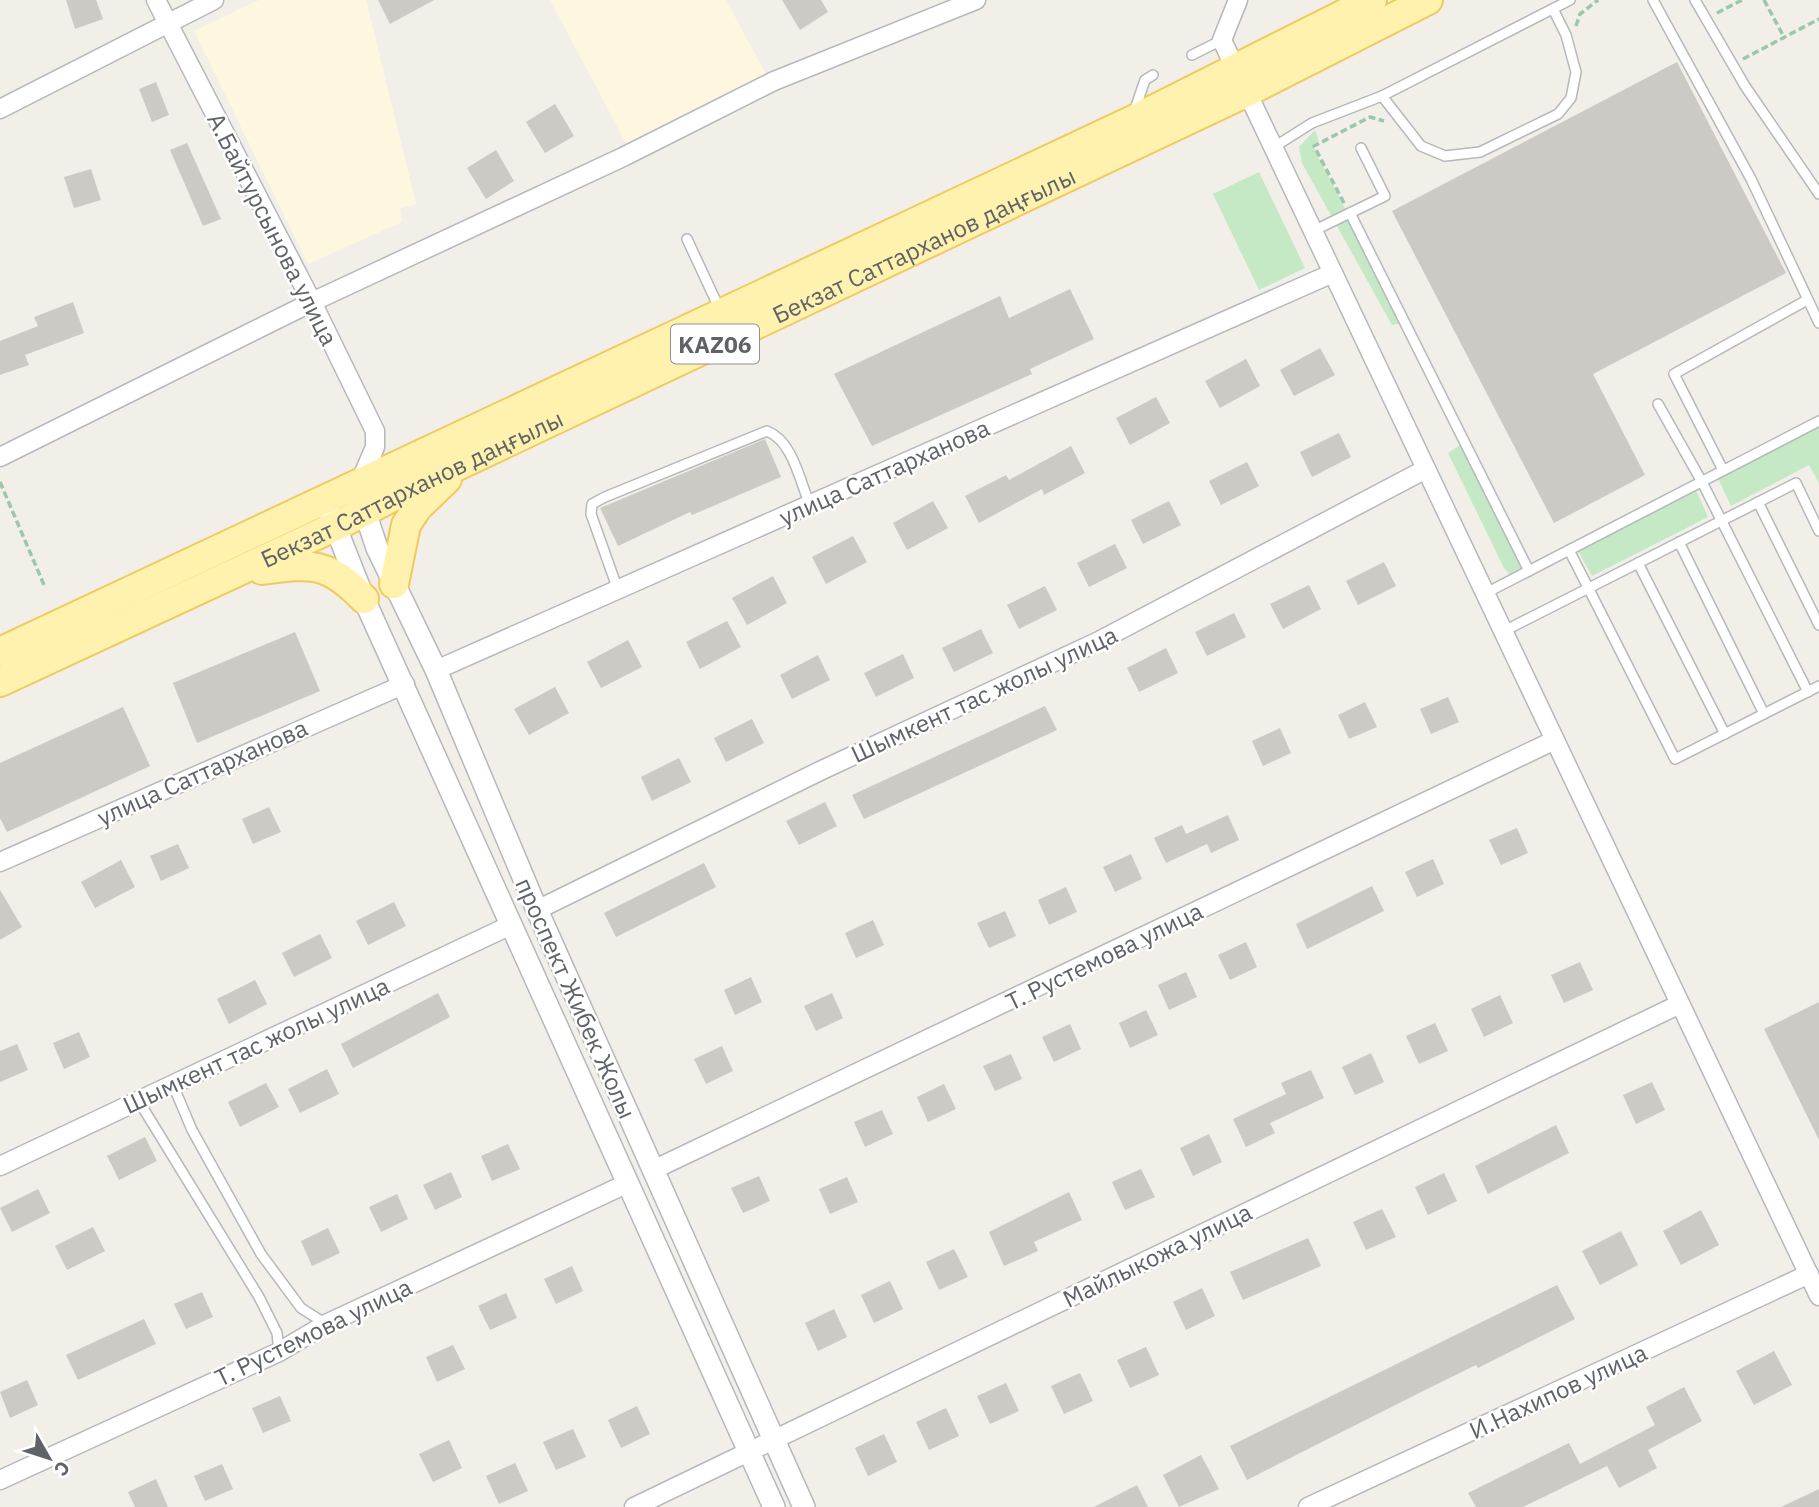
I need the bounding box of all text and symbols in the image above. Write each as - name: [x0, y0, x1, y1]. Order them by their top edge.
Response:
- street label: А.Байтурсынова улица: [200, 107, 346, 351]
- street label: Бекзат Саттарханов даңғылы: [767, 160, 1081, 330]
- road number: KАZ06: [671, 324, 759, 364]
- street label: Бекзат Саттарханов даңғылы: [255, 402, 568, 575]
- street label: улица Саттарханова: [774, 411, 994, 533]
- street label: Шымкент тас жолы улица: [846, 618, 1122, 770]
- street label: улица Саттарханова: [92, 711, 312, 833]
- street label: проспект Жибек Жолы: [508, 873, 644, 1123]
- street label: Т. Рустемова улица: [1000, 894, 1208, 1018]
- street label: Шымкент тас жолы улица: [118, 969, 394, 1121]
- street label: Майлыкожа улица: [1057, 1195, 1257, 1315]
- street label: Т. Рустемова улица: [209, 1270, 417, 1394]
- street label: И.Нахипов улица: [1464, 1336, 1652, 1446]
- north arrow: [14, 1423, 84, 1493]
- text: С: [49, 1456, 75, 1481]

